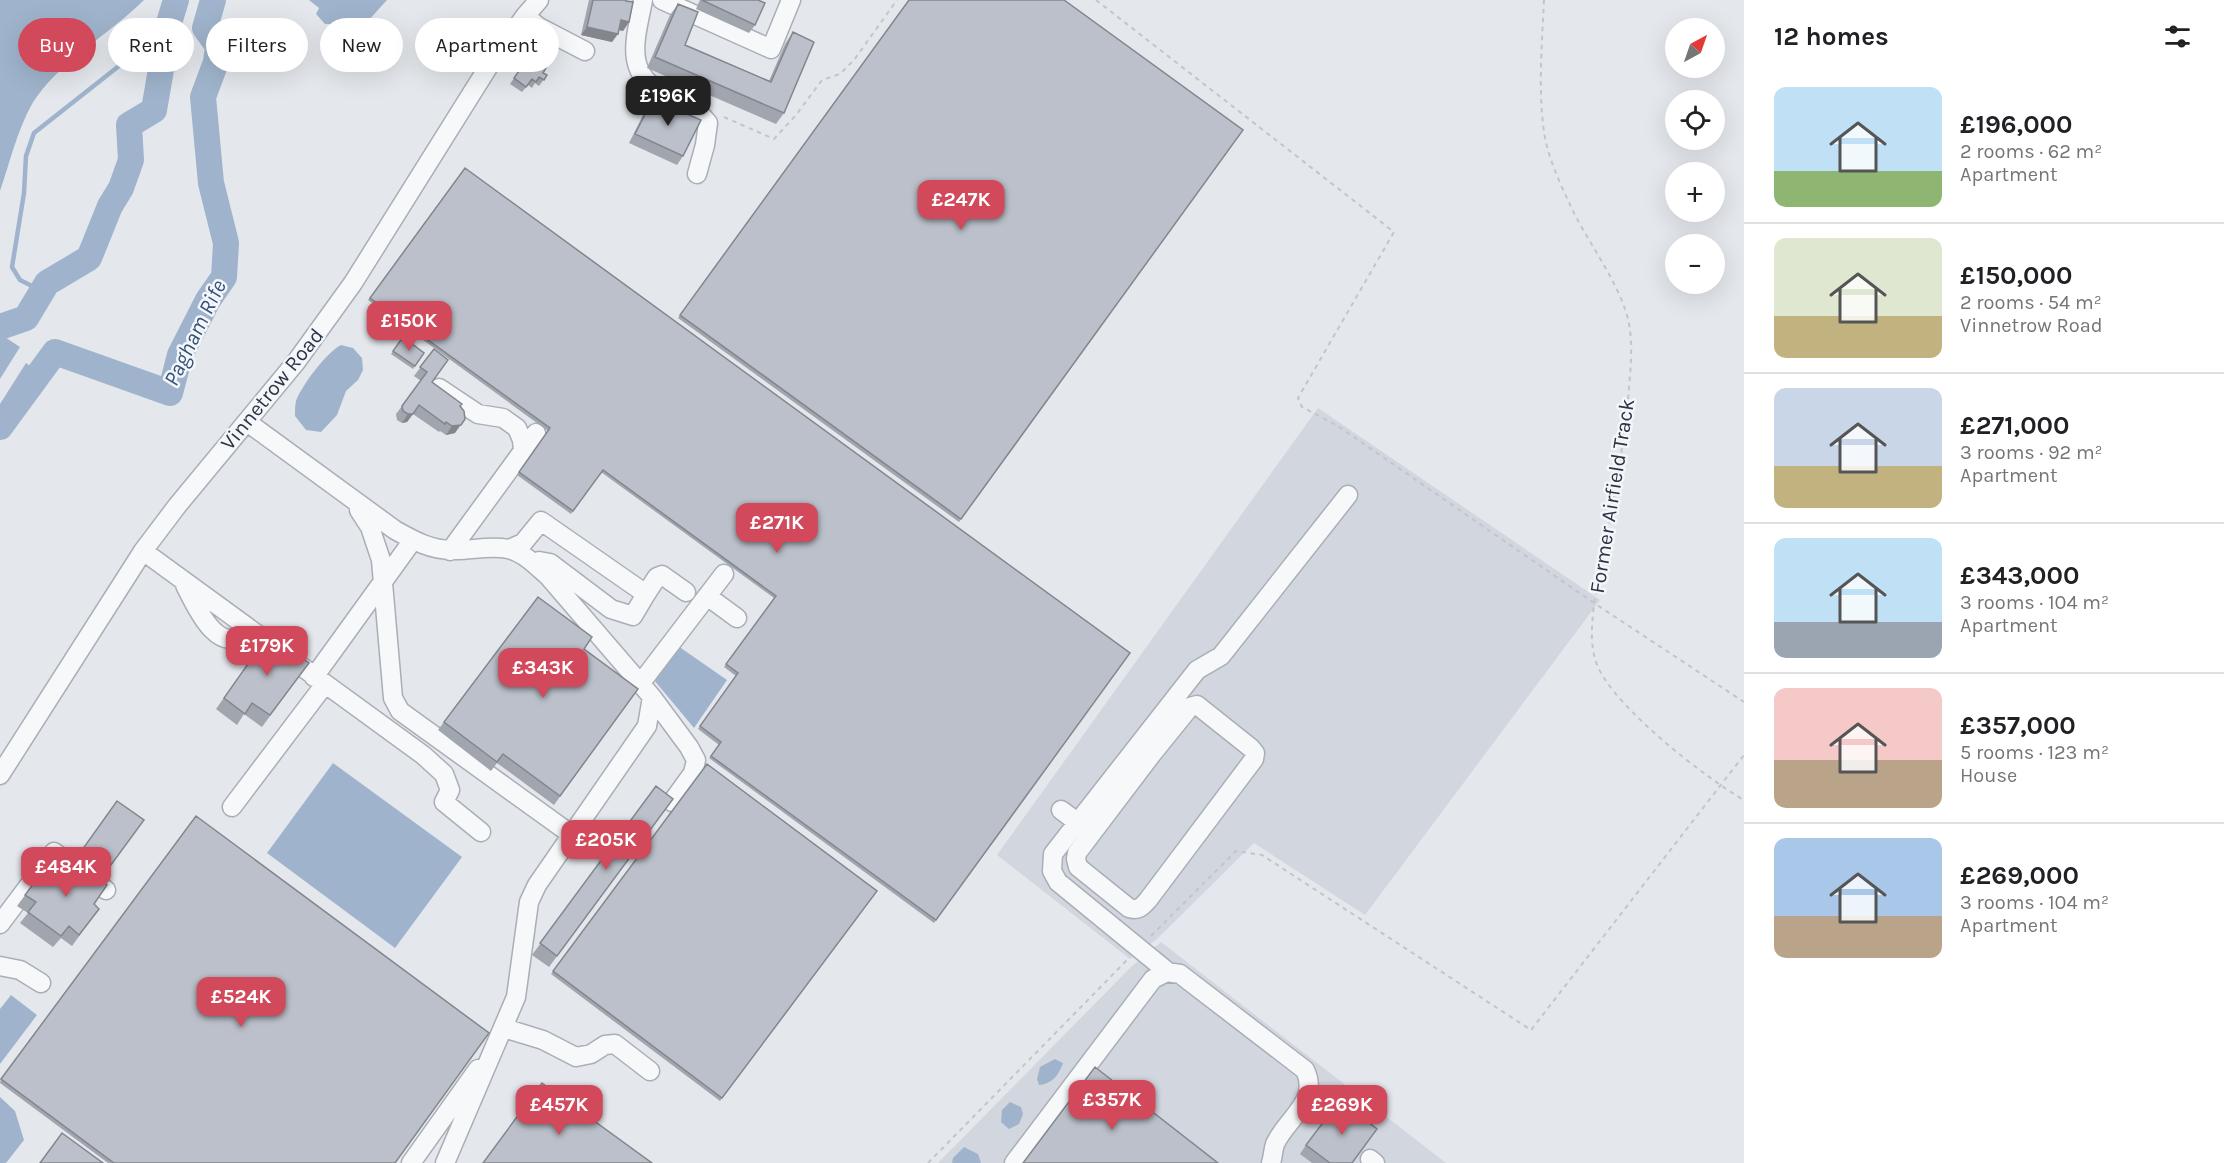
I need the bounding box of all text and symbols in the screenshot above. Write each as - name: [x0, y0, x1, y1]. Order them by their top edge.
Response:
- chip: Buy: [18, 18, 96, 72]
- chip: Rent: [108, 18, 194, 72]
- chip: Filters: [206, 18, 308, 72]
- chip: New: [320, 18, 403, 72]
- chip: Apartment: [415, 18, 559, 72]
- north arrow: [1665, 18, 1725, 78]
- map controls: [1665, 18, 1725, 294]
- icon: filters: [2161, 20, 2194, 53]
- text: 12 homes: [1774, 21, 1889, 52]
- pin: £196K: [626, 76, 710, 127]
- text: £196K: [640, 84, 696, 107]
- button: locate: [1665, 90, 1725, 150]
- text: £196,000: [1960, 109, 2072, 140]
- icon: home: [1822, 111, 1894, 183]
- text: 2 rooms · 62 m²: [1960, 140, 2102, 163]
- button: +: [1665, 162, 1725, 222]
- text: Apartment: [1960, 163, 2058, 186]
- pin: £247K: [919, 180, 1003, 231]
- text: £247K: [931, 188, 991, 211]
- button: −: [1665, 234, 1725, 294]
- text: £150,000: [1960, 260, 2072, 291]
- icon: home: [1822, 262, 1894, 334]
- water label: Pagham Rife: [158, 276, 232, 390]
- text: 2 rooms · 54 m²: [1960, 291, 2102, 314]
- pin: £150K: [367, 301, 451, 352]
- text: £150K: [381, 309, 437, 332]
- text: Vinnetrow Road: [1960, 314, 2103, 337]
- street label: Vinnetrow Road: [216, 323, 328, 455]
- street label: Former Airfield Track: [1585, 397, 1639, 595]
- text: £271,000: [1960, 410, 2070, 441]
- icon: home: [1822, 412, 1894, 484]
- text: 3 rooms · 92 m²: [1960, 441, 2103, 464]
- text: Apartment: [1960, 464, 2058, 487]
- pin: £271K: [735, 503, 819, 554]
- text: £271K: [750, 511, 804, 534]
- text: £343,000: [1960, 560, 2079, 591]
- icon: home: [1822, 562, 1894, 634]
- text: 3 rooms · 104 m²: [1960, 591, 2109, 614]
- text: Apartment: [1960, 614, 2058, 637]
- pin: £179K: [225, 626, 309, 677]
- text: £179K: [240, 634, 294, 657]
- pin: £343K: [501, 648, 585, 699]
- text: £343K: [512, 656, 574, 679]
- text: £357,000: [1960, 710, 2076, 741]
- icon: home: [1822, 712, 1894, 784]
- text: 5 rooms · 123 m²: [1960, 741, 2109, 764]
- text: House: [1960, 764, 2017, 787]
- pin: £205K: [564, 820, 648, 871]
- text: £205K: [575, 828, 637, 851]
- pin: £484K: [24, 847, 108, 898]
- text: £484K: [35, 855, 97, 878]
- text: £269,000: [1960, 860, 2079, 891]
- icon: home: [1822, 862, 1894, 934]
- text: 3 rooms · 104 m²: [1960, 891, 2109, 914]
- text: Apartment: [1960, 914, 2058, 937]
- pin: £524K: [199, 977, 283, 1028]
- text: £524K: [211, 985, 271, 1008]
- pin: £357K: [1070, 1080, 1154, 1131]
- pin: £457K: [517, 1085, 601, 1136]
- pin: £269K: [1300, 1085, 1384, 1136]
- text: £357K: [1082, 1088, 1142, 1111]
- text: £457K: [530, 1093, 588, 1116]
- text: £269K: [1311, 1093, 1373, 1116]

